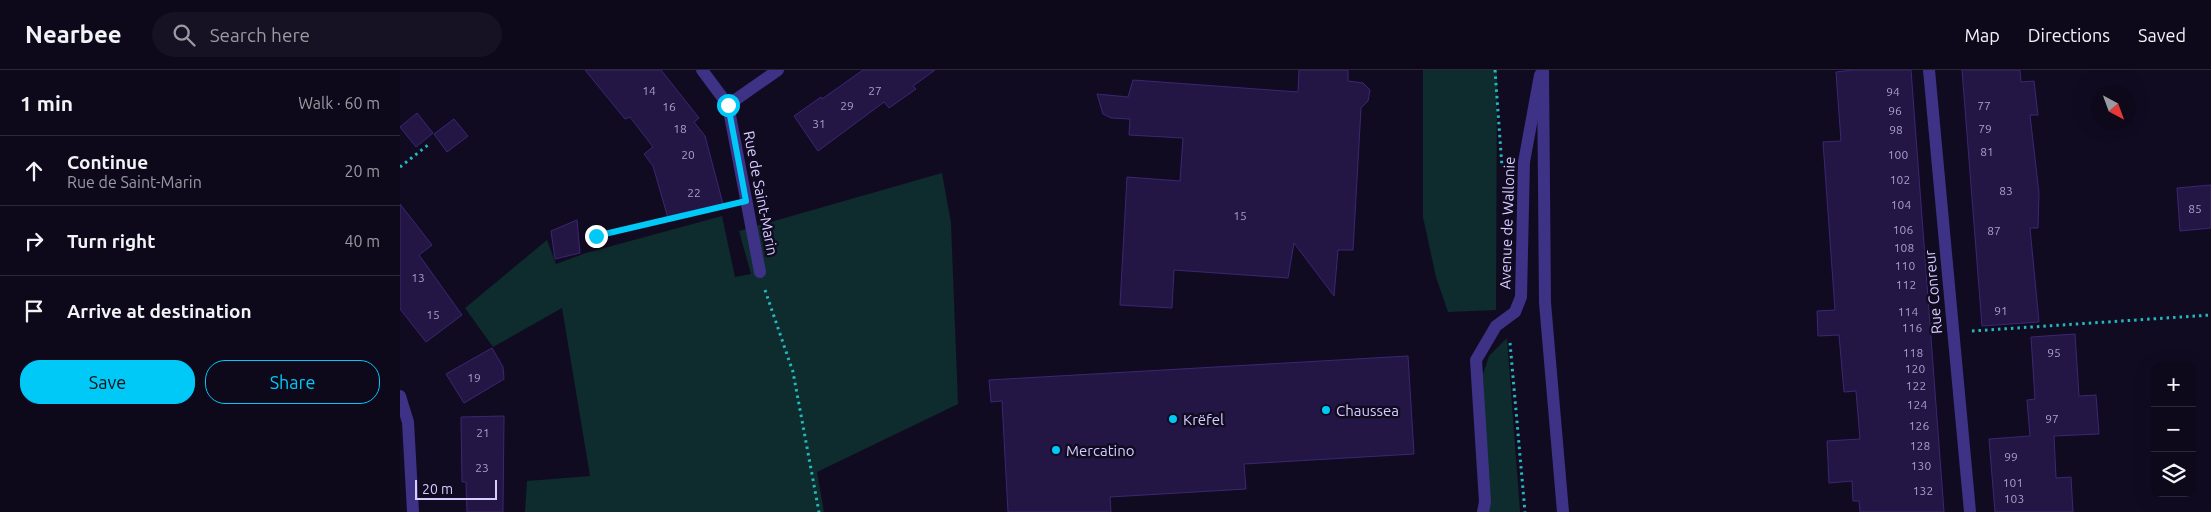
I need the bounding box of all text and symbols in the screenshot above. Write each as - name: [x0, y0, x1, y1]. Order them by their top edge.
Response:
- search box: [152, 12, 502, 57]
- text: Nearbee: [25, 21, 122, 48]
- icon: search: [170, 21, 198, 49]
- text: Search here: [210, 24, 310, 46]
- text: Map: [1964, 25, 2000, 45]
- text: Directions: [2028, 25, 2110, 45]
- text: Saved: [2138, 25, 2186, 45]
- house number: 14: [642, 84, 656, 97]
- house number: 27: [868, 84, 882, 97]
- house number: 94: [1886, 85, 1900, 98]
- north arrow: [2091, 85, 2136, 130]
- text: 1 min: [20, 91, 73, 115]
- text: Walk · 60 m: [298, 94, 380, 112]
- route start: [717, 94, 740, 117]
- house number: 29: [840, 99, 854, 112]
- house number: 77: [1977, 99, 1991, 112]
- house number: 16: [662, 100, 676, 113]
- house number: 96: [1888, 104, 1902, 117]
- house number: 31: [812, 117, 826, 130]
- house number: 18: [673, 122, 687, 135]
- house number: 79: [1978, 122, 1992, 135]
- house number: 98: [1889, 123, 1903, 136]
- street label: Rue de Saint-Marin: [741, 129, 781, 257]
- house number: 81: [1980, 145, 1994, 158]
- house number: 20: [681, 148, 695, 161]
- house number: 100: [1888, 148, 1908, 161]
- text: Continue: [67, 151, 148, 173]
- street label: Avenue de Wallonie: [1496, 156, 1518, 290]
- icon: ahead: [20, 157, 48, 185]
- text: 20 m: [344, 162, 380, 180]
- text: Rue de Saint-Marin: [67, 173, 202, 191]
- house number: 102: [1890, 173, 1910, 186]
- house number: 83: [1999, 184, 2013, 197]
- house number: 22: [687, 186, 701, 199]
- house number: 104: [1891, 198, 1911, 211]
- house number: 85: [2188, 202, 2202, 215]
- house number: 15: [1233, 209, 1247, 222]
- house number: 106: [1893, 223, 1913, 236]
- house number: 87: [1987, 224, 2001, 237]
- route end: [585, 225, 608, 248]
- icon: right: [20, 227, 48, 255]
- text: Turn right: [67, 230, 155, 252]
- text: 40 m: [344, 232, 380, 250]
- house number: 108: [1894, 241, 1914, 254]
- street label: Rue Conreur: [1921, 249, 1945, 335]
- house number: 110: [1895, 259, 1915, 272]
- house number: 13: [411, 271, 425, 284]
- house number: 112: [1896, 278, 1916, 291]
- icon: arrive: [20, 297, 48, 325]
- text: Arrive at destination: [67, 300, 252, 322]
- house number: 91: [1994, 304, 2008, 317]
- house number: 114: [1898, 305, 1918, 318]
- house number: 15: [426, 308, 440, 321]
- house number: 116: [1902, 321, 1922, 334]
- house number: 118: [1903, 346, 1923, 359]
- house number: 95: [2047, 346, 2061, 359]
- button: Save: [20, 360, 195, 404]
- button: Share: [205, 360, 380, 404]
- house number: 120: [1905, 362, 1925, 375]
- map controls: [2151, 362, 2196, 497]
- button: +: [2151, 362, 2196, 407]
- house number: 19: [467, 371, 481, 384]
- house number: 122: [1906, 379, 1926, 392]
- house number: 124: [1907, 398, 1927, 411]
- place label: Chaussea: [1336, 402, 1399, 419]
- marker: Chaussea: [1320, 404, 1332, 416]
- button: −: [2151, 407, 2196, 452]
- place label: Krëfel: [1183, 411, 1224, 428]
- house number: 97: [2045, 412, 2059, 425]
- marker: Krëfel: [1167, 413, 1179, 425]
- house number: 126: [1909, 419, 1929, 432]
- house number: 21: [476, 426, 490, 439]
- house number: 128: [1910, 439, 1930, 452]
- place label: Mercatino: [1066, 442, 1135, 459]
- marker: Mercatino: [1050, 444, 1062, 456]
- house number: 99: [2004, 450, 2018, 463]
- button: layers: [2151, 452, 2196, 497]
- house number: 130: [1911, 459, 1931, 472]
- house number: 23: [475, 461, 489, 474]
- house number: 101: [2003, 476, 2023, 489]
- scale bar: [415, 477, 498, 500]
- text: 20 m: [422, 481, 453, 497]
- house number: 132: [1913, 484, 1933, 497]
- house number: 103: [2004, 492, 2024, 505]

